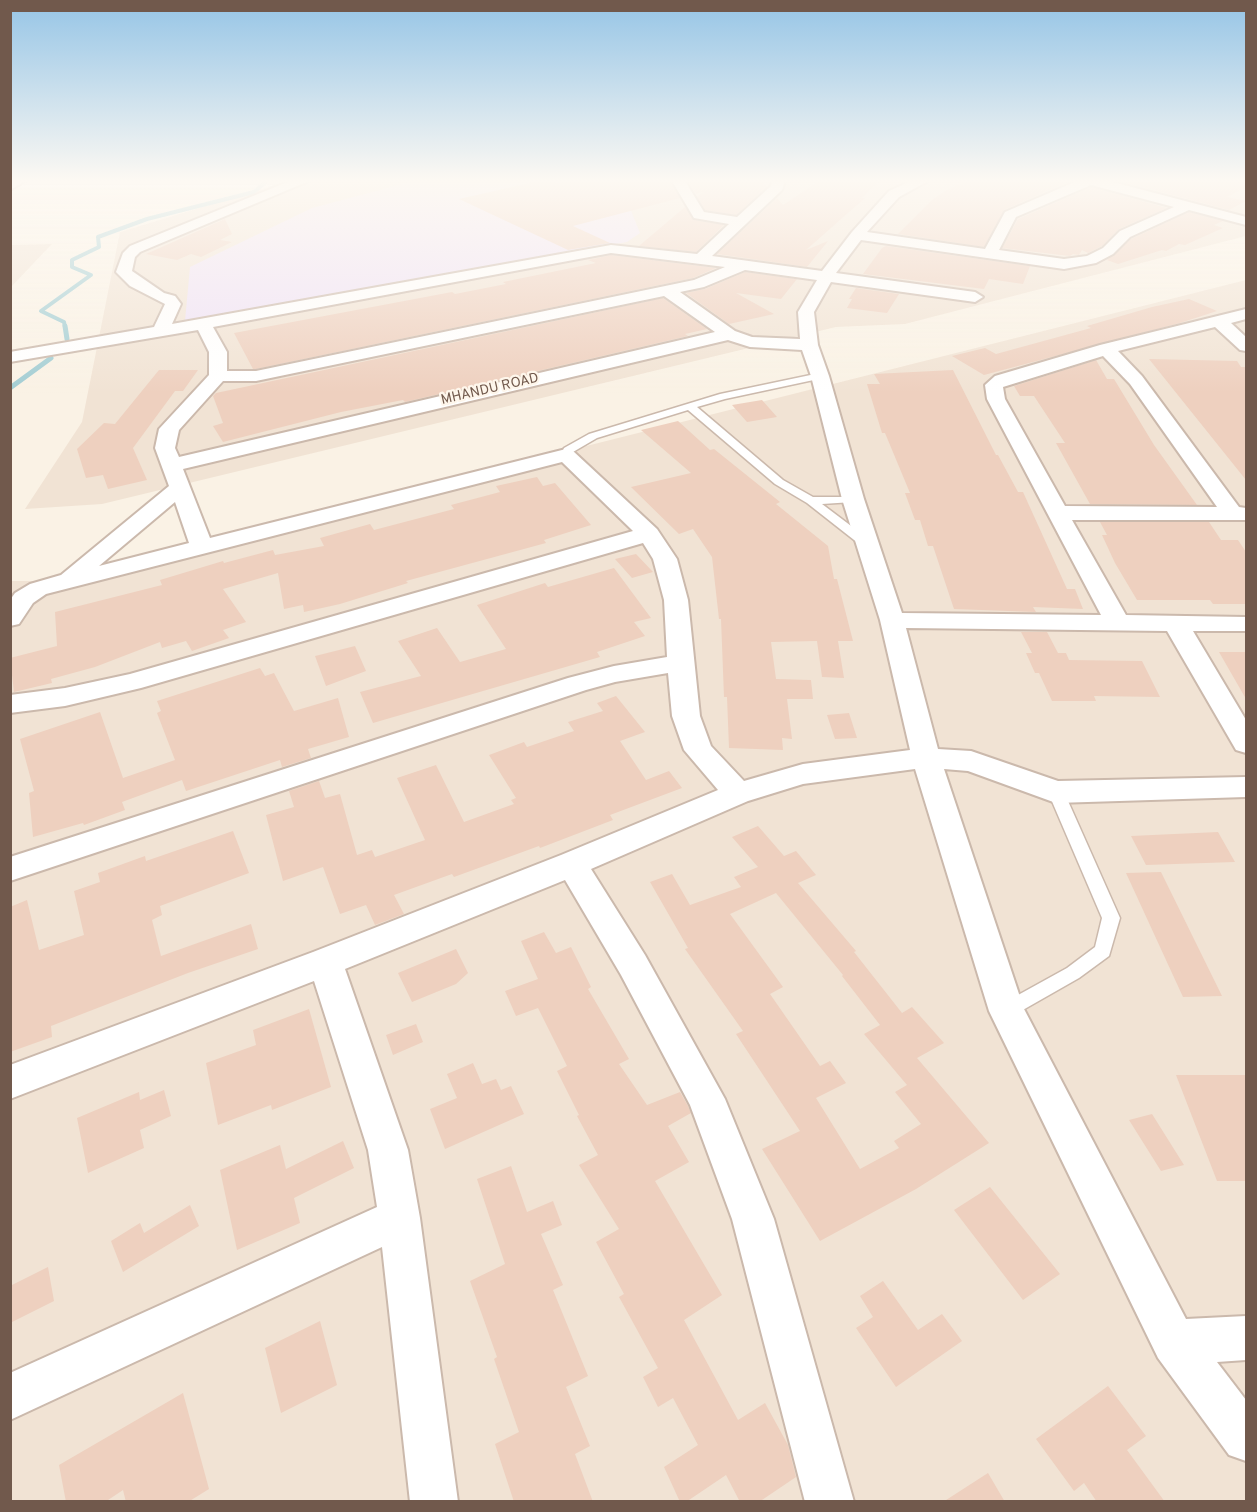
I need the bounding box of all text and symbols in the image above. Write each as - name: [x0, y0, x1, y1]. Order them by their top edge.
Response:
- street label: MHANDU ROAD: [439, 371, 541, 409]

